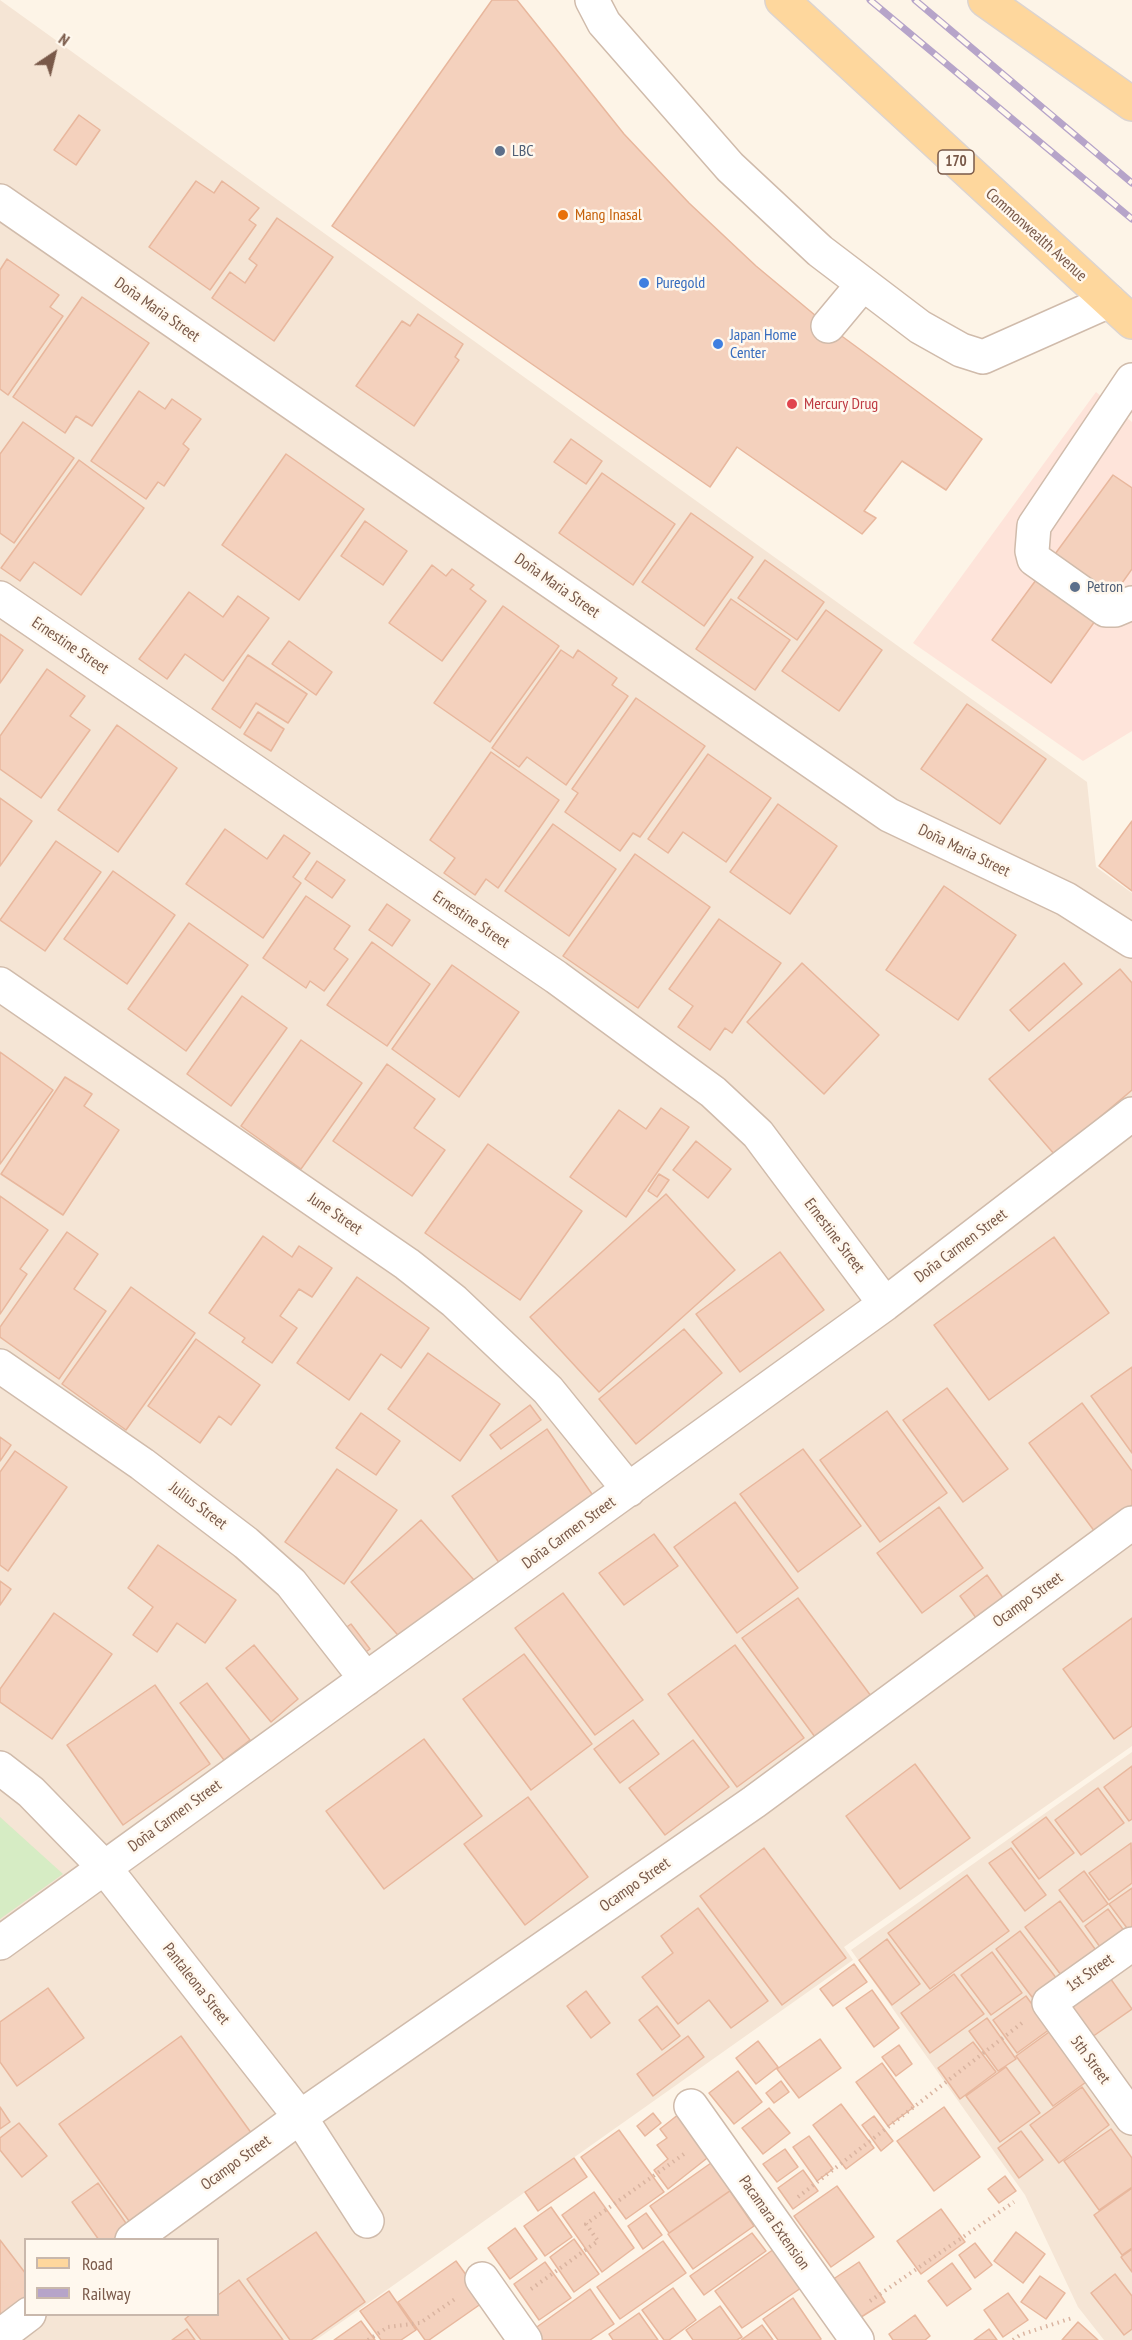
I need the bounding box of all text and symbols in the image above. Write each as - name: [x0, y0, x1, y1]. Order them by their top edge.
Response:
- north arrow: [24, 24, 84, 84]
- text: N: [55, 29, 74, 50]
- place label: LBC: [512, 141, 534, 161]
- marker: LBC: [493, 144, 507, 158]
- road number: 170: [938, 150, 974, 174]
- street label: Commonwealth Avenue: [981, 184, 1091, 286]
- place label: Mang Inasal: [575, 205, 642, 225]
- marker: Mang Inasal: [556, 208, 570, 222]
- place label: Puregold: [656, 273, 705, 293]
- street label: Doña Maria Street: [111, 274, 203, 346]
- marker: Puregold: [637, 276, 651, 290]
- place label: Japan Home Center: [730, 325, 797, 363]
- marker: Japan Home Center: [711, 337, 725, 351]
- place label: Mercury Drug: [804, 394, 878, 414]
- marker: Mercury Drug: [785, 397, 799, 411]
- street label: Doña Maria Street: [511, 550, 603, 622]
- place label: Petron: [1087, 577, 1123, 597]
- marker: Petron: [1068, 580, 1082, 594]
- street label: Ernestine Street: [28, 613, 112, 679]
- street label: Doña Maria Street: [915, 821, 1013, 881]
- street label: Ernestine Street: [429, 887, 513, 953]
- street label: June Street: [304, 1189, 366, 1239]
- street label: Ernestine Street: [800, 1195, 868, 1277]
- street label: Doña Carmen Street: [911, 1205, 1011, 1287]
- street label: Julius Street: [166, 1478, 230, 1534]
- street label: Doña Carmen Street: [519, 1493, 619, 1573]
- street label: Ocampo Street: [989, 1568, 1067, 1632]
- street label: Doña Carmen Street: [125, 1776, 225, 1856]
- street label: Ocampo Street: [596, 1854, 674, 1916]
- street label: Pantaleona Street: [158, 1939, 234, 2029]
- street label: 1st Street: [1063, 1950, 1117, 1996]
- street label: 5th Street: [1066, 2032, 1114, 2088]
- street label: Ocampo Street: [197, 2131, 275, 2195]
- street label: Pacamara Extension: [734, 2172, 814, 2274]
- legend: [24, 2238, 219, 2316]
- text: Road: [82, 2252, 113, 2275]
- text: Railway: [82, 2282, 131, 2305]

